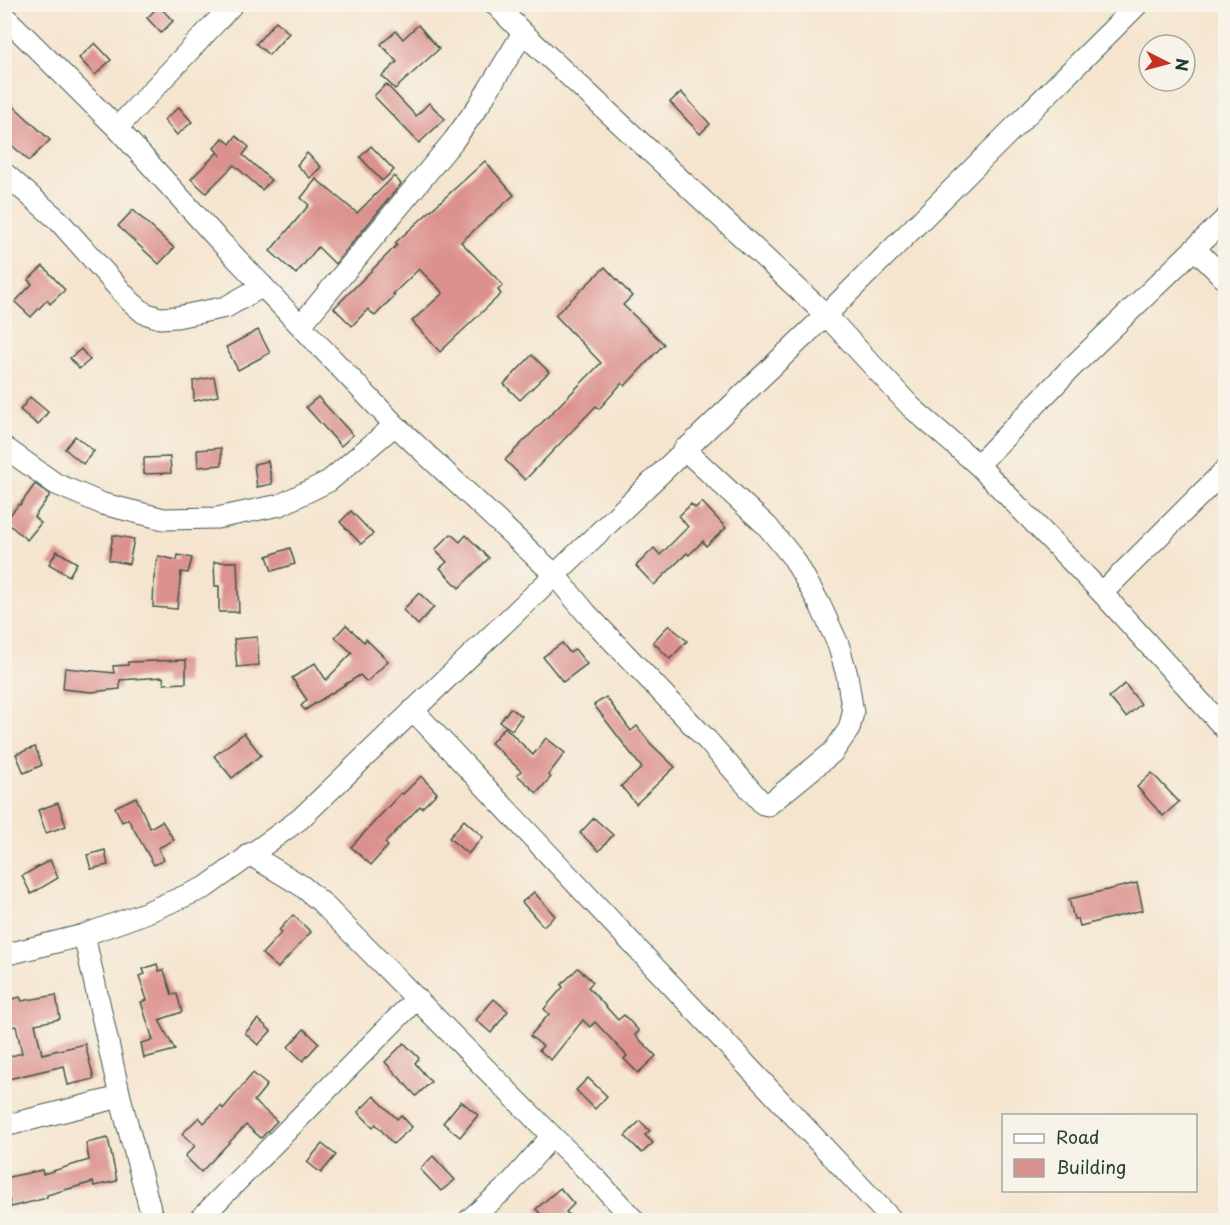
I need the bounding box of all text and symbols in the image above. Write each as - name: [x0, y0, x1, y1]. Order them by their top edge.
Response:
- north arrow: [1137, 33, 1197, 93]
- text: N: [1170, 57, 1196, 72]
- legend: [1002, 1114, 1197, 1192]
- text: Road: [1056, 1123, 1100, 1150]
- text: Building: [1056, 1153, 1126, 1180]

